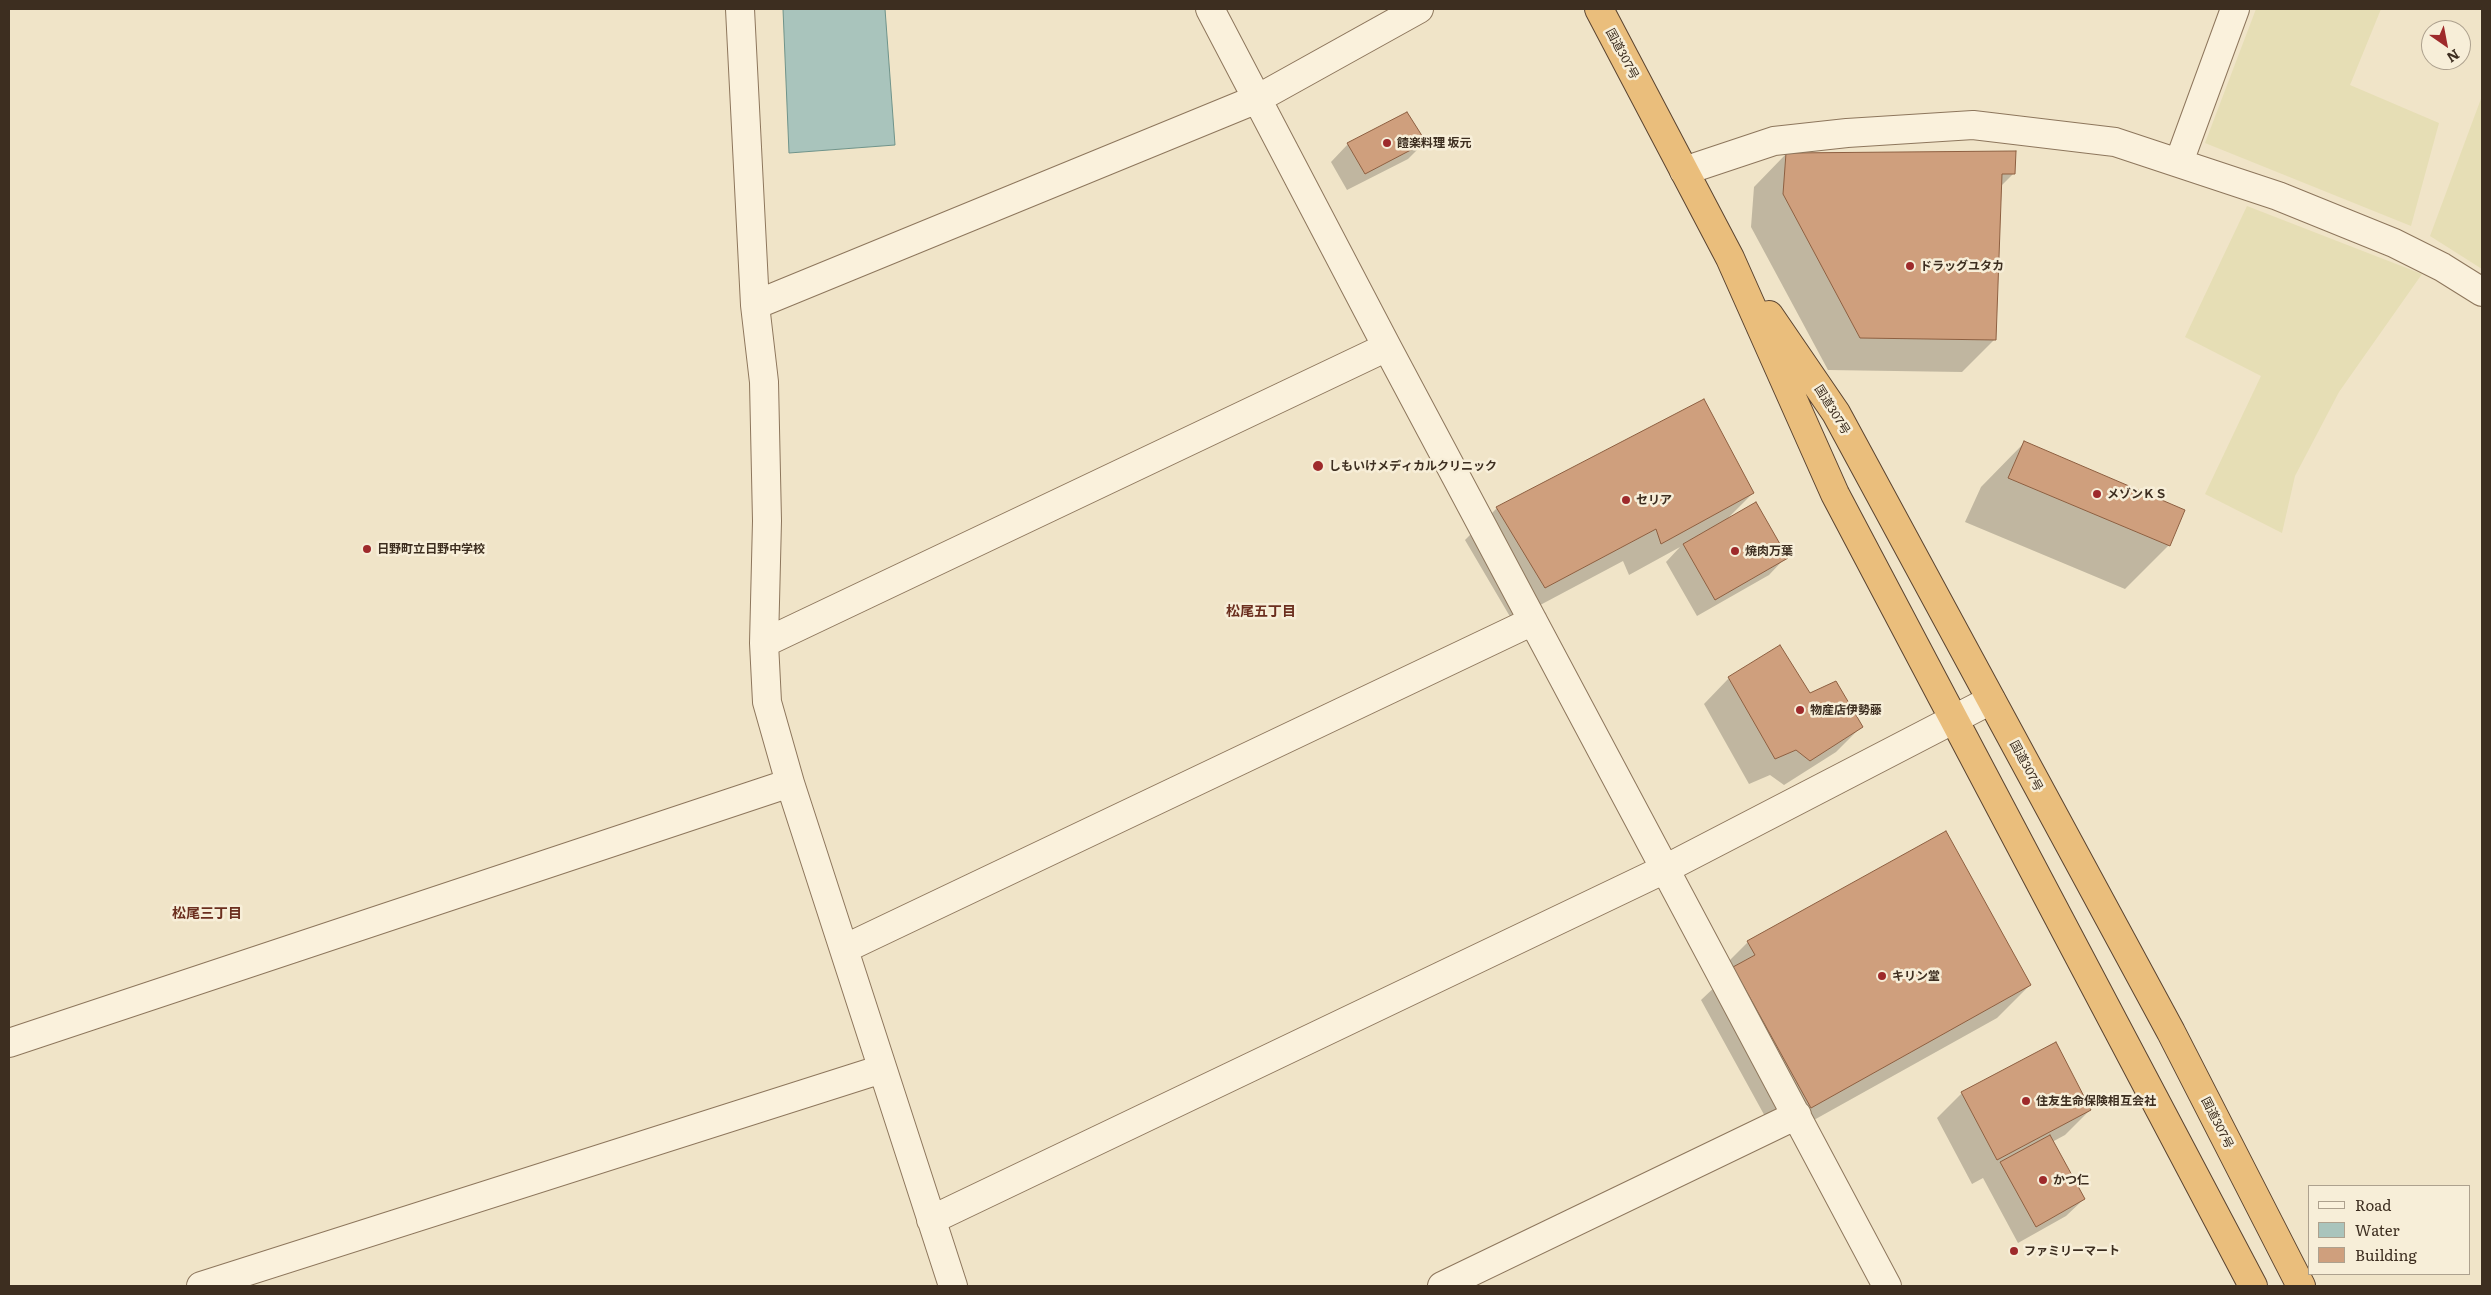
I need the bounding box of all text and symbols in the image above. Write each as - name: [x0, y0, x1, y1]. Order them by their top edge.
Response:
- north arrow: [2421, 20, 2471, 70]
- street label: 国道307号: [1603, 26, 1641, 82]
- text: N: [2443, 45, 2464, 68]
- place label: 饐楽料理 坂元: [1397, 136, 1471, 150]
- marker: 饐楽料理 坂元: [1381, 137, 1393, 149]
- place label: ドラッグユタカ: [1920, 259, 2004, 273]
- marker: ドラッグユタカ: [1904, 260, 1916, 272]
- street label: 国道307号: [1811, 383, 1853, 437]
- marker: しもいけメディカルクリニック: [1311, 459, 1325, 473]
- place label: しもいけメディカルクリニック: [1329, 459, 1497, 473]
- place label: メゾンＫＳ: [2107, 487, 2167, 501]
- marker: メゾンＫＳ: [2091, 488, 2103, 500]
- place label: セリア: [1636, 493, 1672, 507]
- marker: セリア: [1620, 494, 1632, 506]
- place label: 日野町立日野中学校: [377, 542, 485, 556]
- marker: 日野町立日野中学校: [361, 543, 373, 555]
- place label: 焼肉万葉: [1745, 544, 1793, 558]
- marker: 焼肉万葉: [1729, 545, 1741, 557]
- district label: 松尾五丁目: [1226, 604, 1296, 620]
- place label: 物産店伊勢藤: [1810, 703, 1882, 717]
- marker: 物産店伊勢藤: [1794, 704, 1806, 716]
- street label: 国道307号: [2007, 738, 2045, 794]
- district label: 松尾三丁目: [172, 906, 242, 922]
- place label: キリン堂: [1892, 969, 1940, 983]
- marker: キリン堂: [1876, 970, 1888, 982]
- place label: 住友生命保険相互会社: [2036, 1094, 2156, 1108]
- marker: 住友生命保険相互会社: [2020, 1095, 2032, 1107]
- street label: 国道307号: [2198, 1095, 2236, 1151]
- place label: かつ仁: [2053, 1173, 2089, 1187]
- marker: かつ仁: [2037, 1174, 2049, 1186]
- legend: [2308, 1185, 2471, 1275]
- text: Road: [2355, 1193, 2391, 1216]
- text: Water: [2355, 1218, 2400, 1241]
- text: Building: [2355, 1243, 2417, 1266]
- place label: ファミリーマート: [2024, 1244, 2120, 1258]
- marker: ファミリーマート: [2008, 1245, 2020, 1257]

